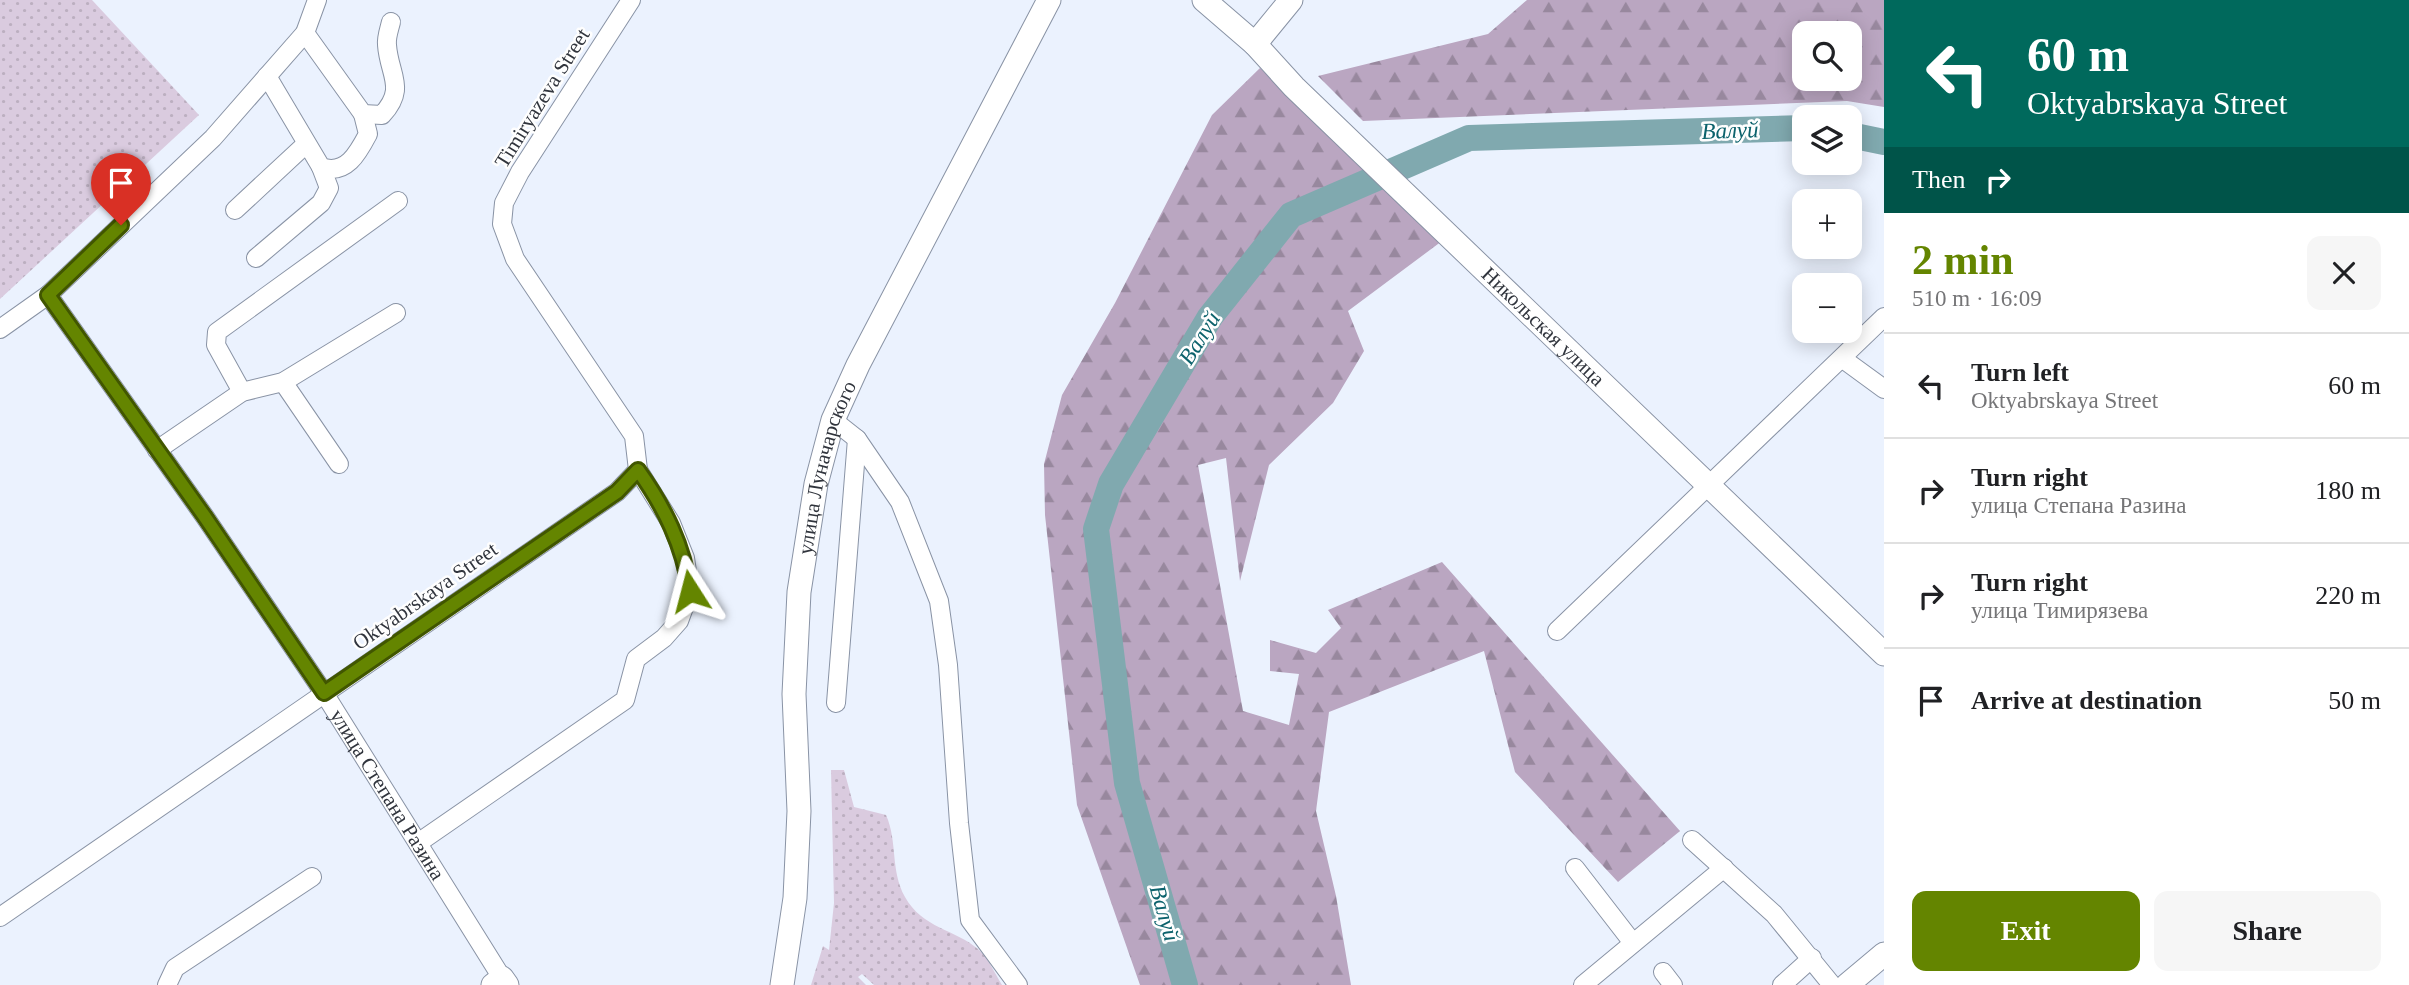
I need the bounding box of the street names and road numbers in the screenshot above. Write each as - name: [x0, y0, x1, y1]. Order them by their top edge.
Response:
- street label: Timiryazeva Street: [490, 24, 595, 172]
- street label: Никольская улица: [1477, 262, 1610, 391]
- street label: улица Луначарского: [793, 377, 861, 556]
- street label: Oktyabrskaya Street: [348, 537, 502, 655]
- street label: улица Степана Разина: [325, 705, 450, 885]

